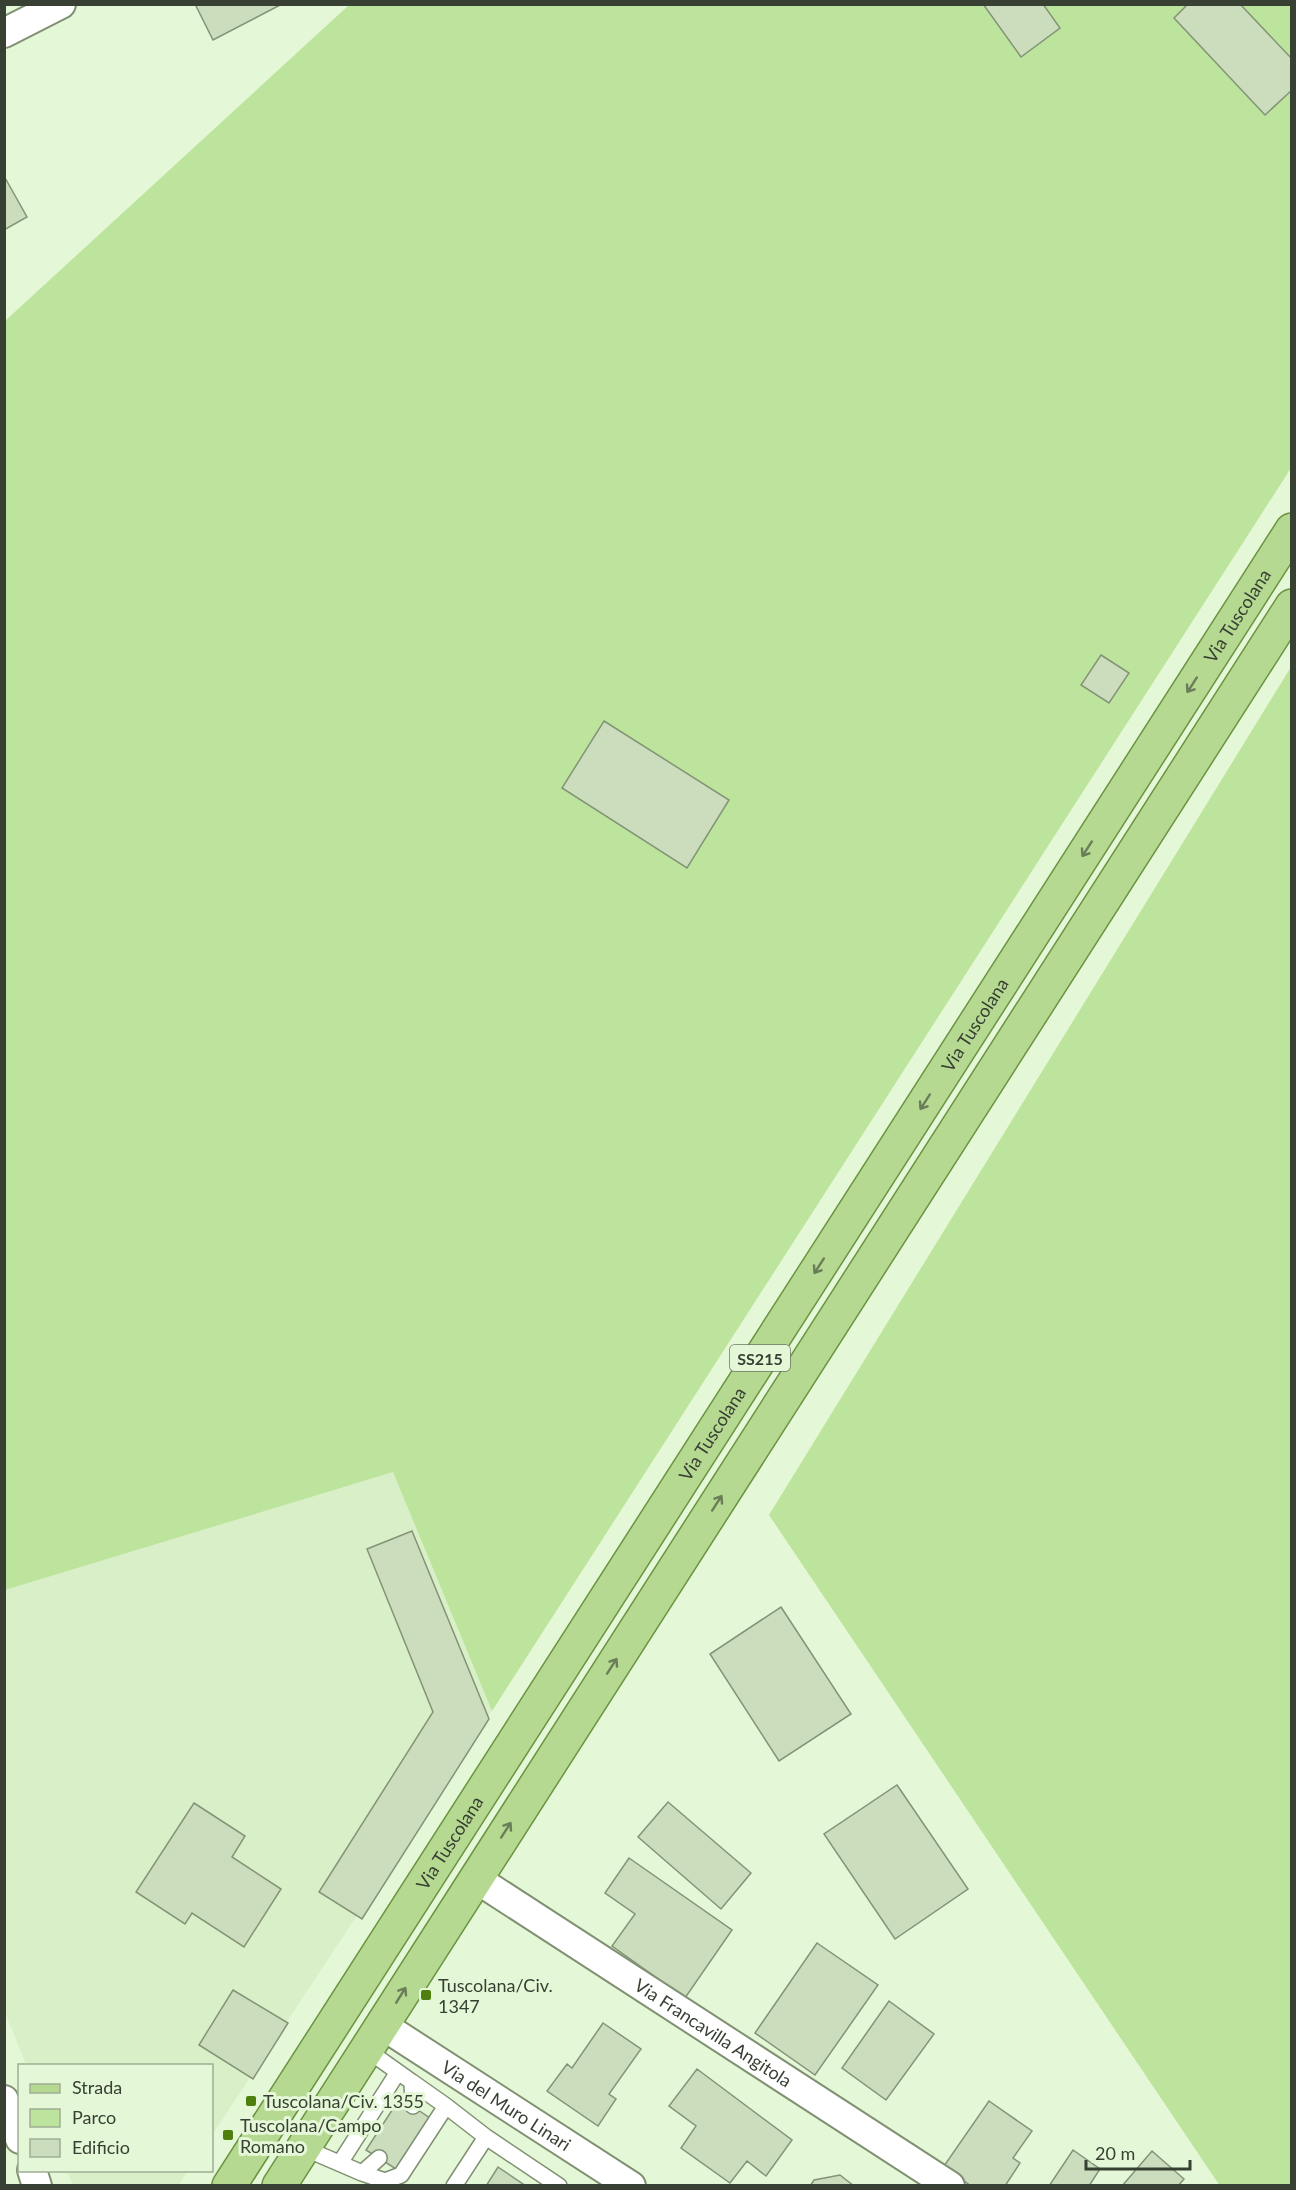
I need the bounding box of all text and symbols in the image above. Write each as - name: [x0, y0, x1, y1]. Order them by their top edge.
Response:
- street label: Via Tuscolana: [1199, 565, 1275, 667]
- one-way arrow: [1186, 676, 1198, 693]
- one-way arrow: [1080, 841, 1093, 858]
- street label: Via Tuscolana: [936, 974, 1013, 1076]
- one-way arrow: [918, 1093, 930, 1110]
- one-way arrow: [813, 1257, 825, 1274]
- road number: SS215: [730, 1345, 790, 1371]
- street label: Via Tuscolana: [674, 1383, 750, 1485]
- one-way arrow: [711, 1494, 724, 1511]
- one-way arrow: [605, 1658, 618, 1675]
- street label: Via Tuscolana: [411, 1792, 488, 1894]
- one-way arrow: [500, 1822, 512, 1839]
- street label: Via Francavilla Angitola: [630, 1973, 796, 2092]
- place label: Tuscolana/Civ. 1347: [438, 1974, 553, 2017]
- one-way arrow: [396, 1987, 408, 2004]
- marker: Tuscolana/Civ. 1347: [419, 1988, 433, 2002]
- street label: Via del Muro Linari: [437, 2055, 575, 2155]
- legend: [18, 2064, 213, 2172]
- text: Strada: [72, 2076, 122, 2098]
- place label: Tuscolana/Civ. 1355: [263, 2090, 424, 2112]
- marker: Tuscolana/Civ. 1355: [244, 2094, 258, 2108]
- text: Parco: [72, 2106, 116, 2128]
- place label: Tuscolana/Campo Romano: [240, 2114, 381, 2157]
- marker: Tuscolana/Campo Romano: [221, 2128, 235, 2142]
- scale bar: [1086, 2133, 1190, 2171]
- text: Edificio: [72, 2136, 130, 2158]
- text: 20 m: [1095, 2142, 1135, 2164]

